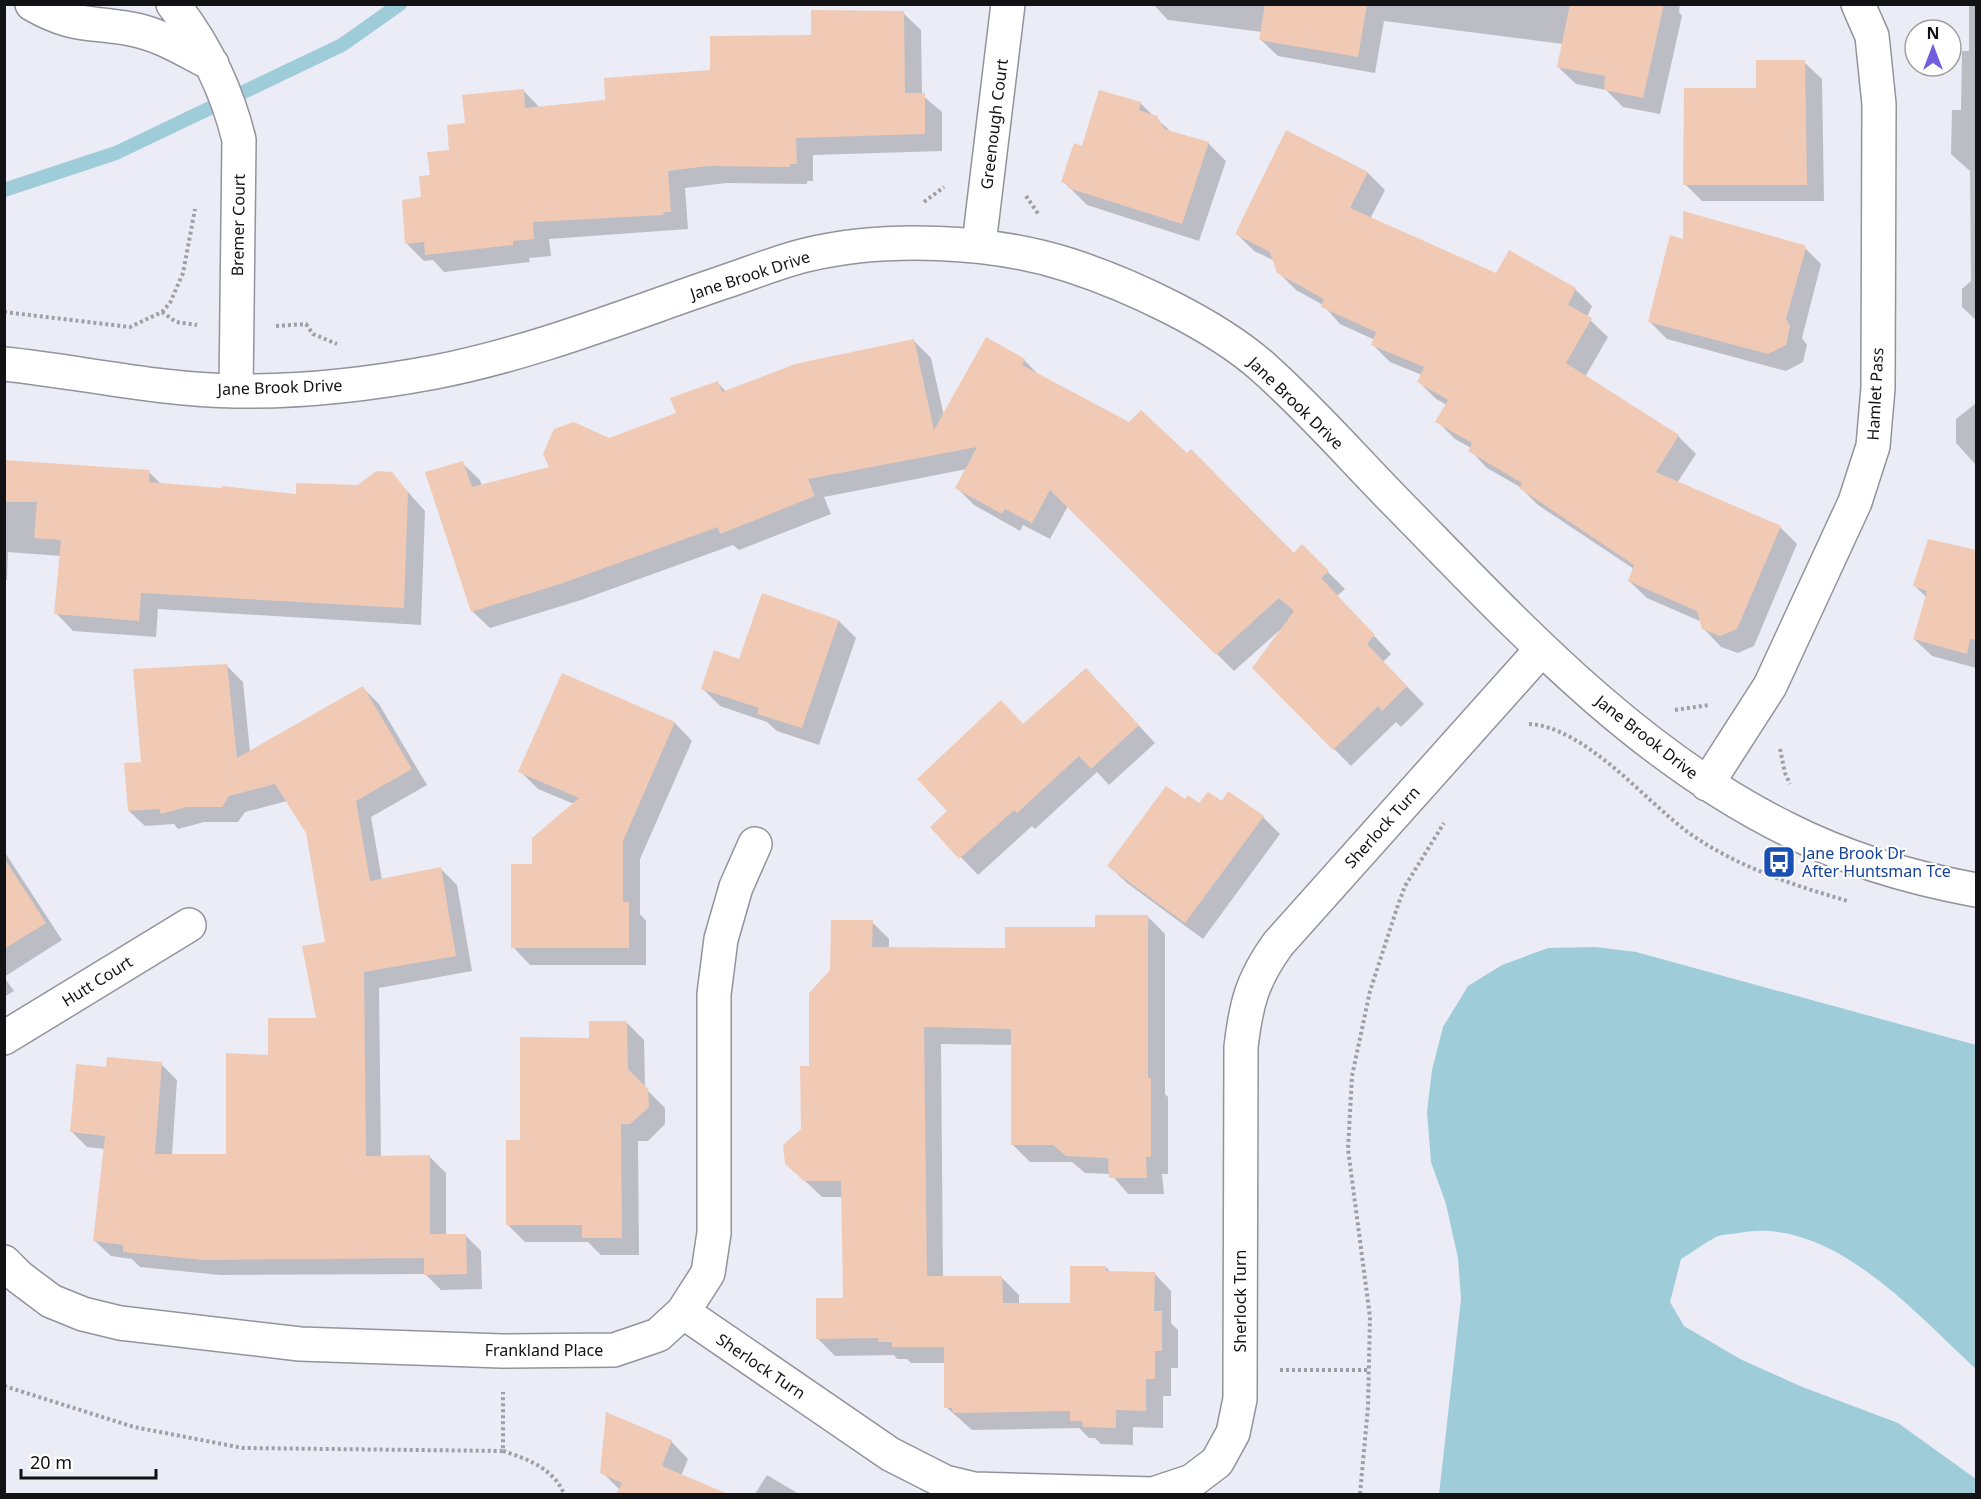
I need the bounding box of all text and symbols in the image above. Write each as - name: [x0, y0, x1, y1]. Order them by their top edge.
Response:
- north arrow: [1903, 18, 1963, 78]
- text: N: [1926, 22, 1940, 44]
- street label: Greenough Court: [975, 57, 1013, 191]
- street label: Bremer Court: [226, 173, 250, 276]
- street label: Jane Brook Drive: [685, 245, 813, 305]
- street label: Hamlet Pass: [1862, 347, 1888, 441]
- street label: Jane Brook Drive: [1242, 350, 1349, 454]
- street label: Jane Brook Drive: [215, 374, 343, 400]
- street label: Jane Brook Drive: [1589, 689, 1703, 784]
- street label: Sherlock Turn: [1339, 781, 1425, 873]
- place label: Jane Brook Dr After Huntsman Tce: [1800, 842, 1951, 882]
- bus stop icon: Jane Brook Dr After Huntsman Tce: [1761, 844, 1797, 880]
- street label: Hutt Court: [57, 950, 137, 1011]
- street label: Sherlock Turn: [1229, 1250, 1251, 1352]
- street label: Sherlock Turn: [712, 1328, 810, 1404]
- street label: Frankland Place: [485, 1339, 603, 1361]
- scale bar: [21, 1442, 156, 1480]
- text: 20 m: [30, 1450, 72, 1474]

